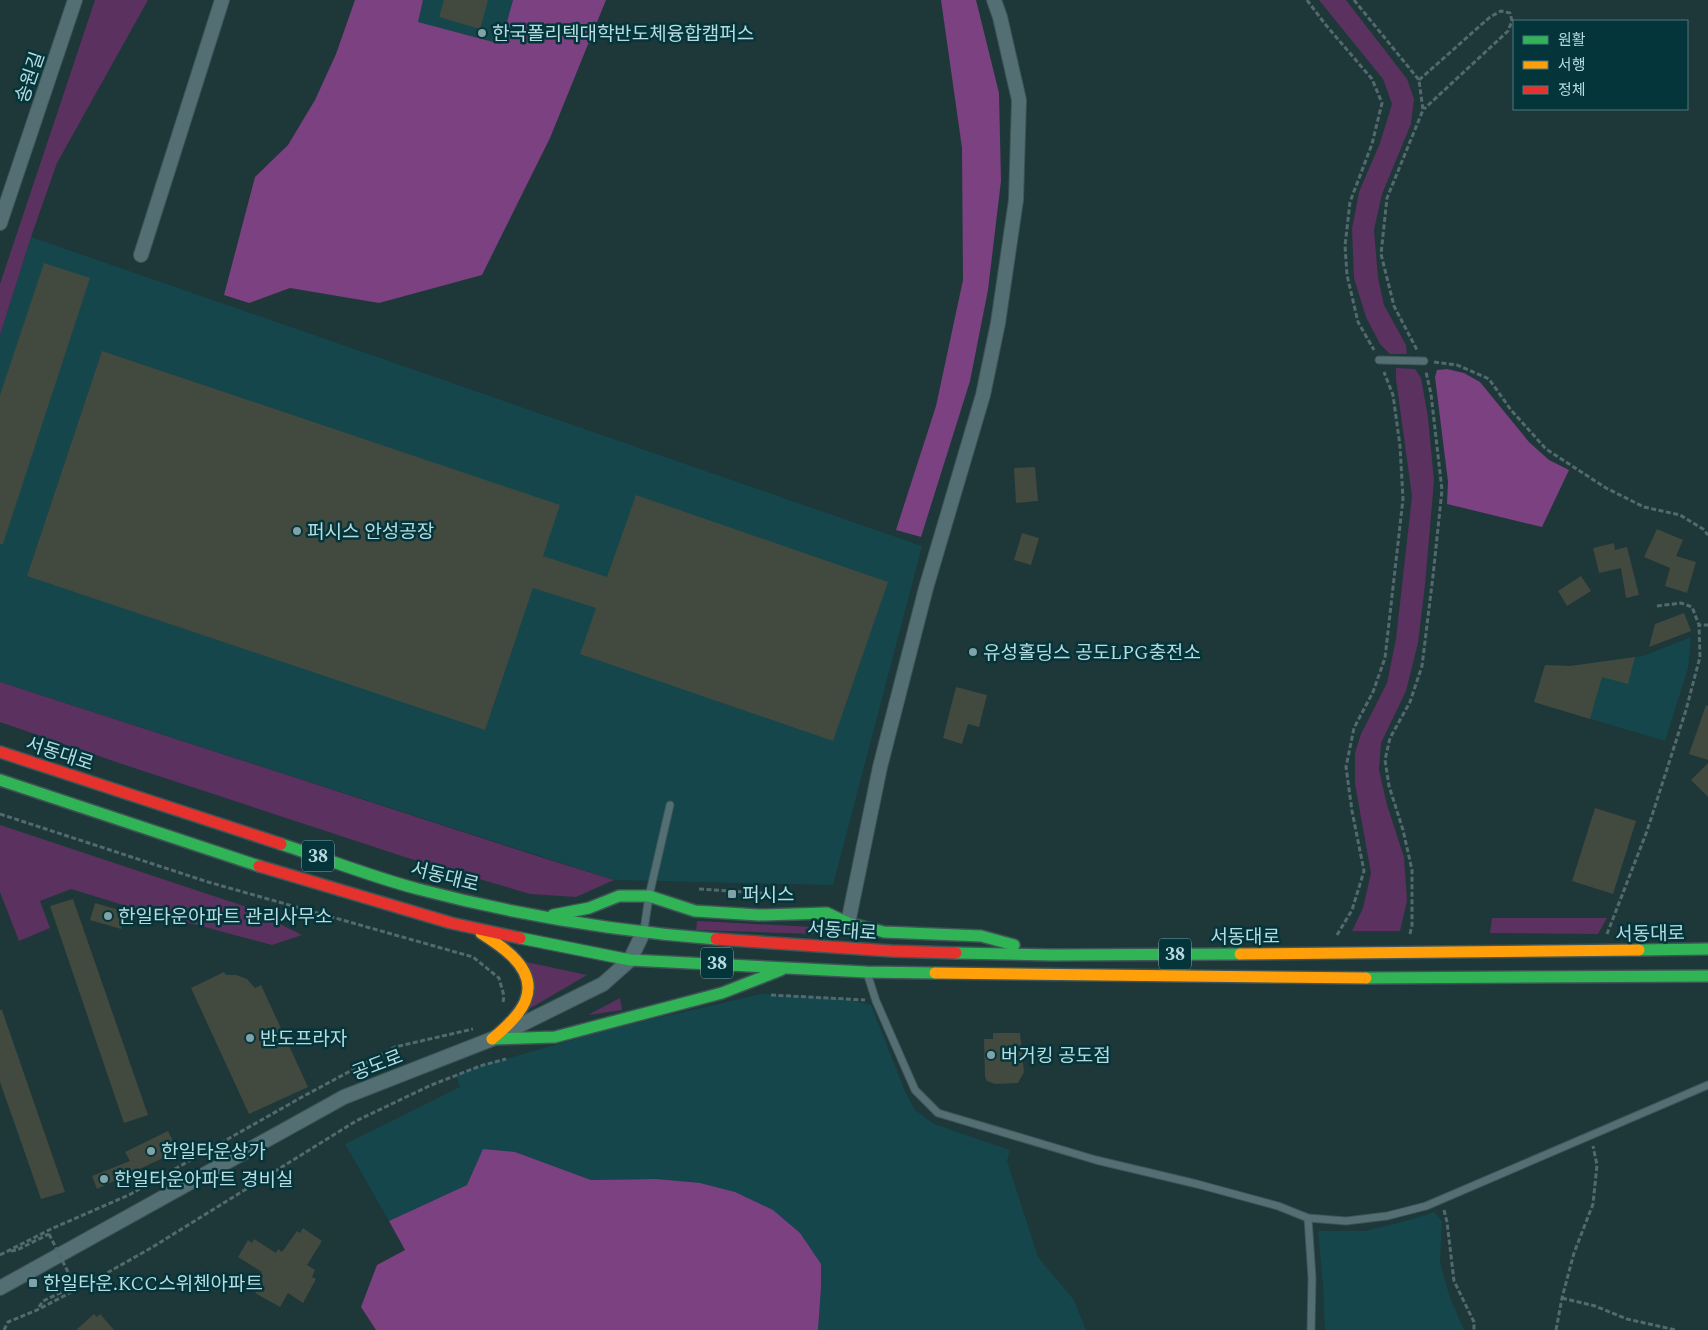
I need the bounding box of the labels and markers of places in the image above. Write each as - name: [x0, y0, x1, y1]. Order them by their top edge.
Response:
- place label: 한국폴리텍대학반도체융합캠퍼스: [492, 20, 754, 49]
- marker: 한국폴리텍대학반도체융합캠퍼스: [476, 27, 488, 39]
- place label: 퍼시스 안성공장: [307, 518, 434, 547]
- marker: 퍼시스 안성공장: [291, 525, 303, 537]
- place label: 유성홀딩스 공도LPG충전소: [983, 639, 1201, 668]
- marker: 유성홀딩스 공도LPG충전소: [967, 646, 979, 658]
- place label: 퍼시스: [742, 881, 794, 910]
- marker: 퍼시스: [726, 888, 738, 900]
- place label: 한일타운아파트 관리사무소: [118, 903, 333, 932]
- marker: 한일타운아파트 관리사무소: [102, 910, 114, 922]
- place label: 반도프라자: [260, 1025, 347, 1054]
- marker: 반도프라자: [244, 1032, 256, 1044]
- place label: 버거킹 공도점: [1001, 1042, 1111, 1071]
- marker: 버거킹 공도점: [985, 1049, 997, 1061]
- place label: 한일타운상가: [161, 1138, 266, 1167]
- marker: 한일타운상가: [145, 1145, 157, 1157]
- place label: 한일타운아파트 경비실: [114, 1166, 294, 1195]
- marker: 한일타운아파트 경비실: [98, 1173, 110, 1185]
- place label: 한일타운.KCC스위첸아파트: [43, 1270, 263, 1299]
- marker: 한일타운.KCC스위첸아파트: [27, 1277, 39, 1289]

